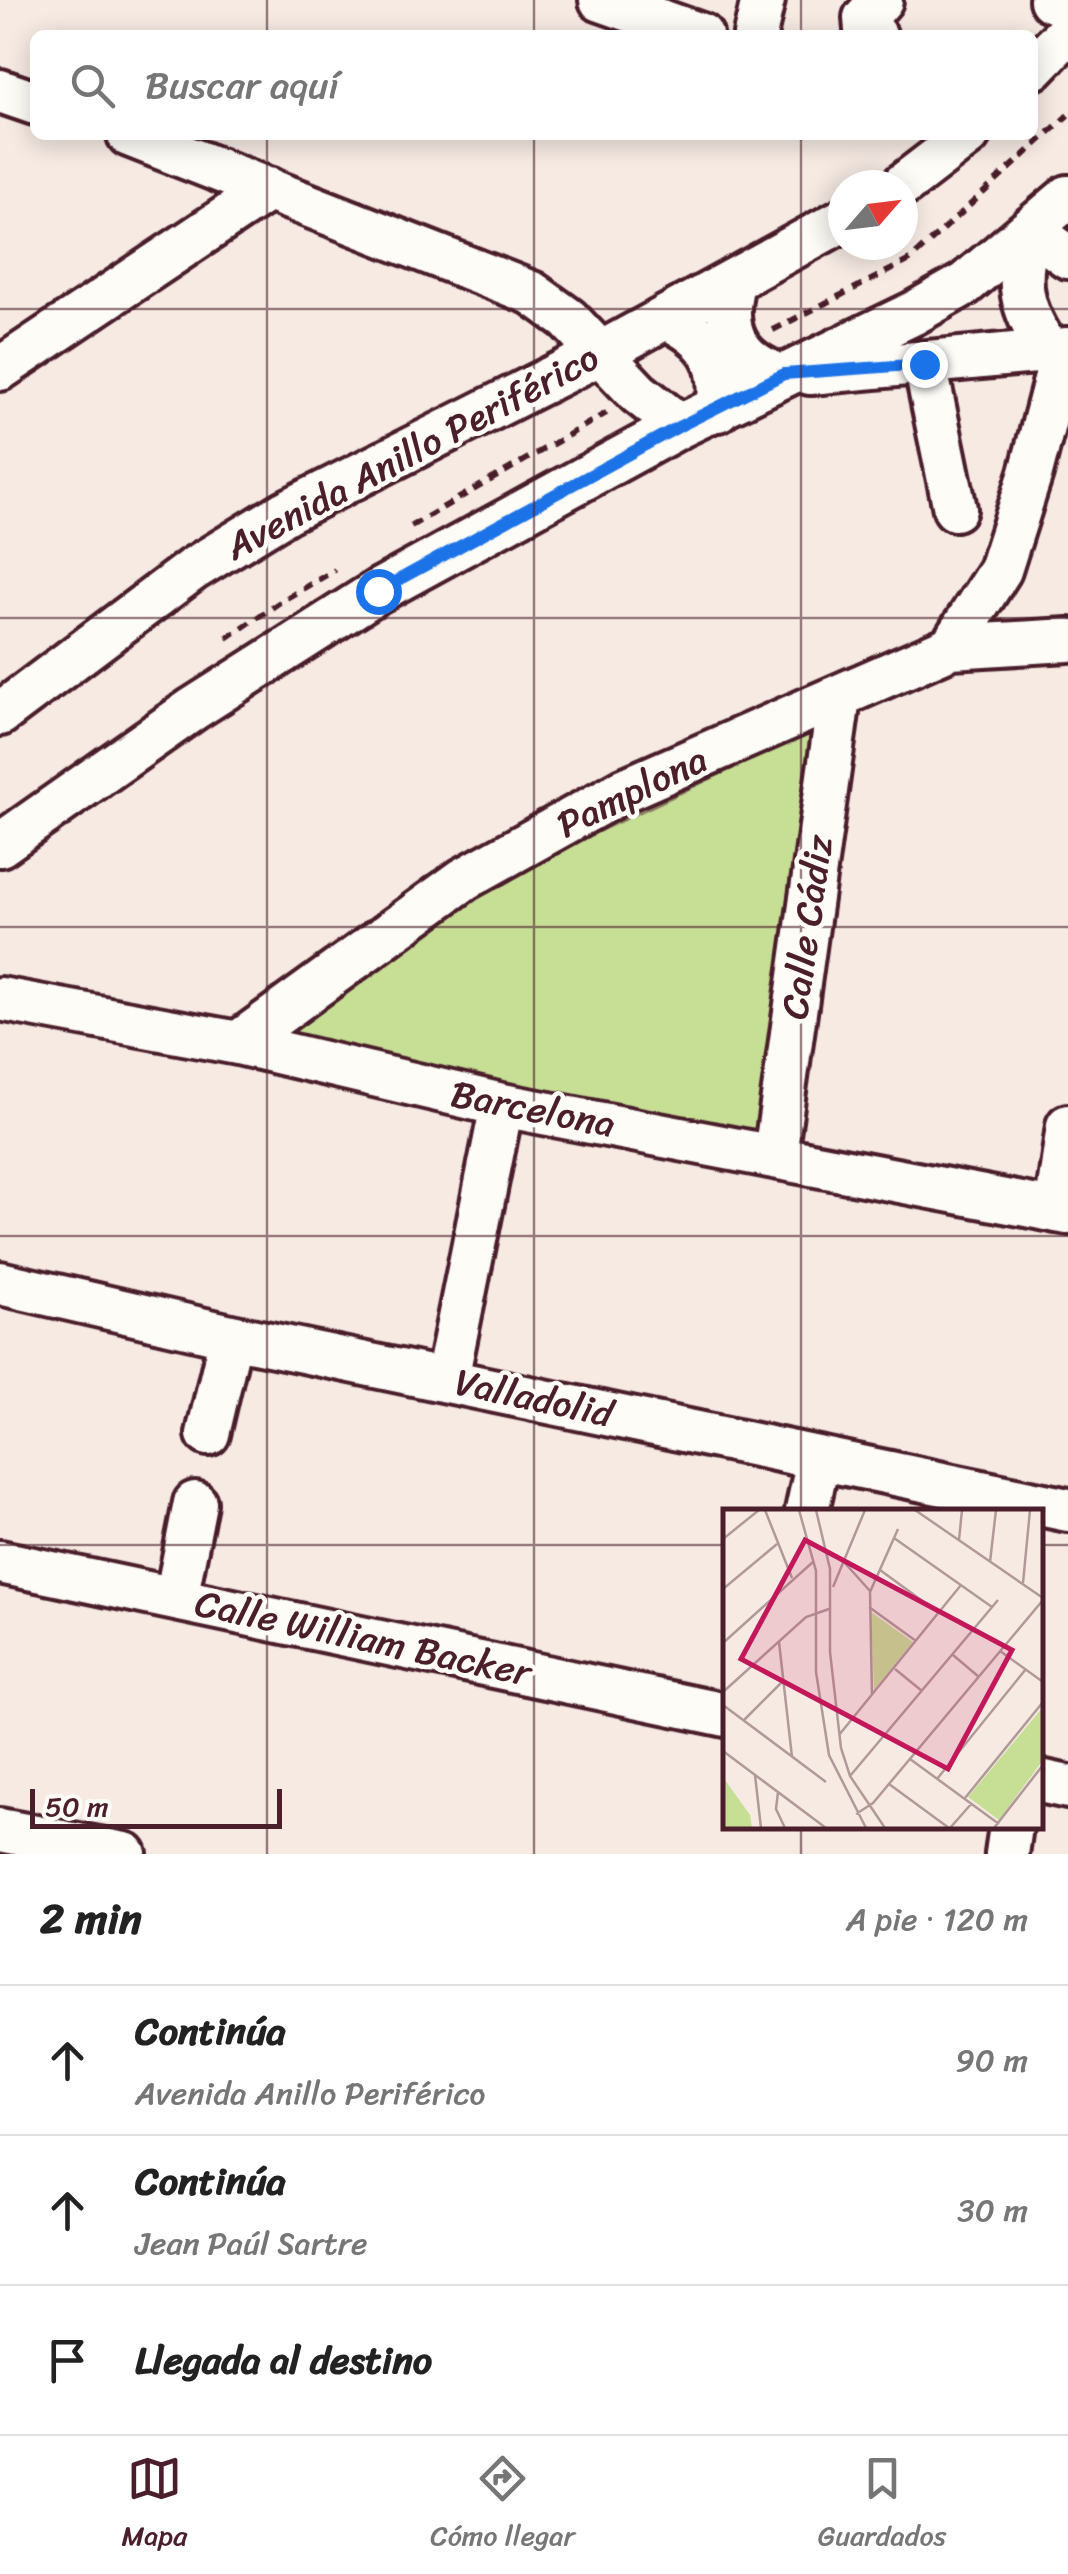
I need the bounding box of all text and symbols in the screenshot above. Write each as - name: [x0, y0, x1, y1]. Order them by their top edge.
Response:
- search box: [30, 30, 1038, 140]
- text: Buscar aquí: [145, 52, 339, 119]
- icon: search: [65, 58, 120, 113]
- north arrow: [828, 170, 918, 260]
- street label: Avenida Anillo Periférico: [212, 325, 611, 580]
- route end: [902, 342, 948, 388]
- route start: [356, 569, 402, 615]
- street label: Pamplona: [545, 727, 719, 857]
- street label: Calle Cádiz: [761, 830, 853, 1023]
- street label: Barcelona: [445, 1060, 621, 1158]
- street label: Valladolid: [449, 1349, 621, 1448]
- inset map: [723, 1509, 1043, 1829]
- street label: Calle William Backer: [189, 1570, 539, 1707]
- text: 50 m: [45, 1782, 109, 1831]
- scale bar: [30, 1784, 282, 1828]
- text: 2 min: [40, 1882, 142, 1956]
- text: A pie · 120 m: [846, 1891, 1028, 1948]
- text: Continúa: [135, 1998, 286, 2065]
- text: 90 m: [955, 2032, 1028, 2089]
- icon: ahead: [40, 2033, 95, 2088]
- text: Avenida Anillo Periférico: [135, 2065, 485, 2122]
- text: Continúa: [135, 2148, 286, 2215]
- text: 30 m: [957, 2182, 1028, 2239]
- icon: ahead: [40, 2183, 95, 2238]
- text: Jean Paúl Sartre: [135, 2215, 367, 2272]
- text: Llegada al destino: [135, 2327, 432, 2394]
- icon: arrive: [40, 2333, 95, 2388]
- tab: Mapa: [121, 2451, 187, 2560]
- tab: Cómo llegar: [430, 2451, 575, 2560]
- tab: Guardados: [818, 2451, 947, 2560]

